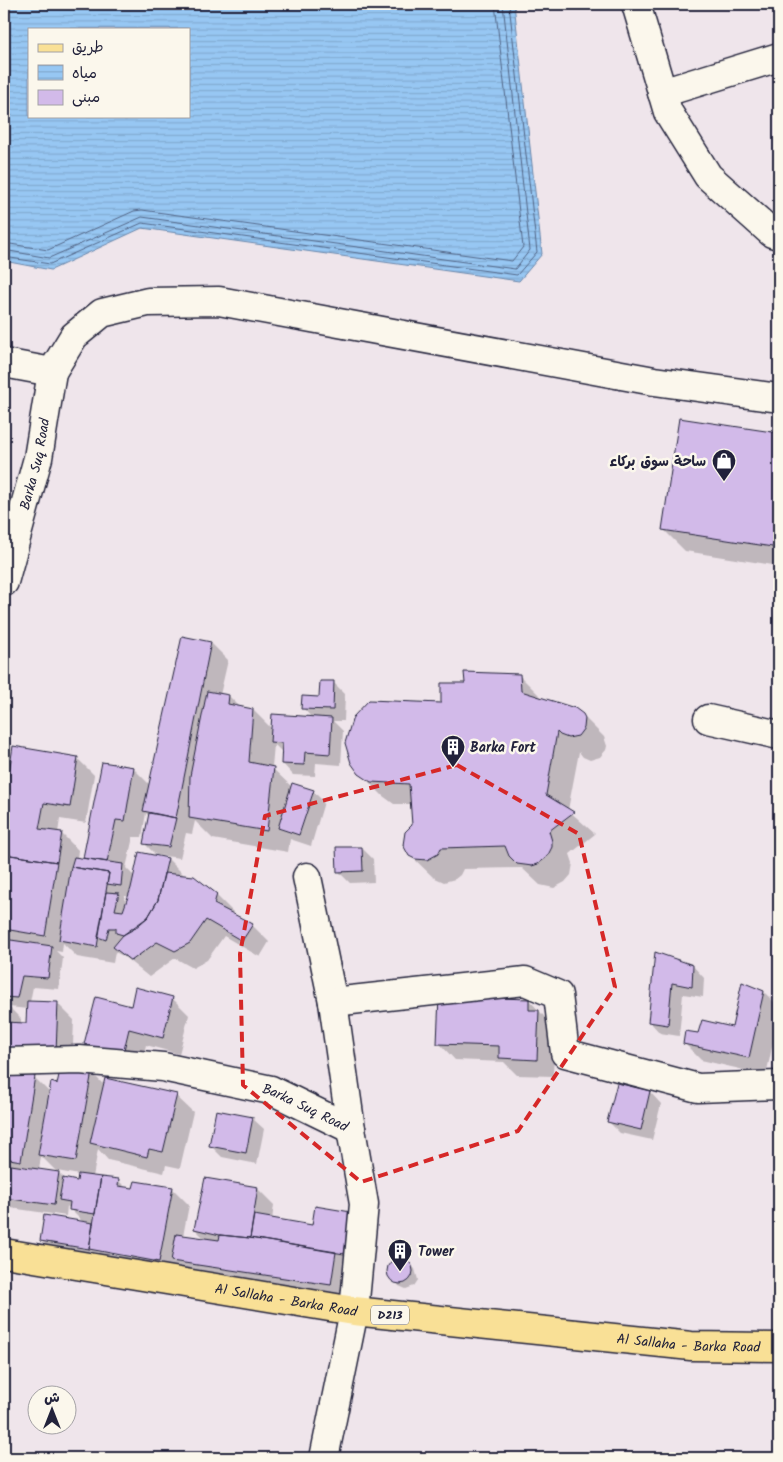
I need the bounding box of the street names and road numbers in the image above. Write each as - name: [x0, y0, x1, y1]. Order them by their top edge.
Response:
- street label: Barka Suq Road: [14, 416, 56, 513]
- street label: Barka Suq Road: [260, 1078, 353, 1138]
- street label: Al Sallaha - Barka Road: [213, 1278, 360, 1324]
- road number: D213: [371, 1306, 409, 1324]
- street label: Al Sallaha - Barka Road: [616, 1328, 761, 1359]

